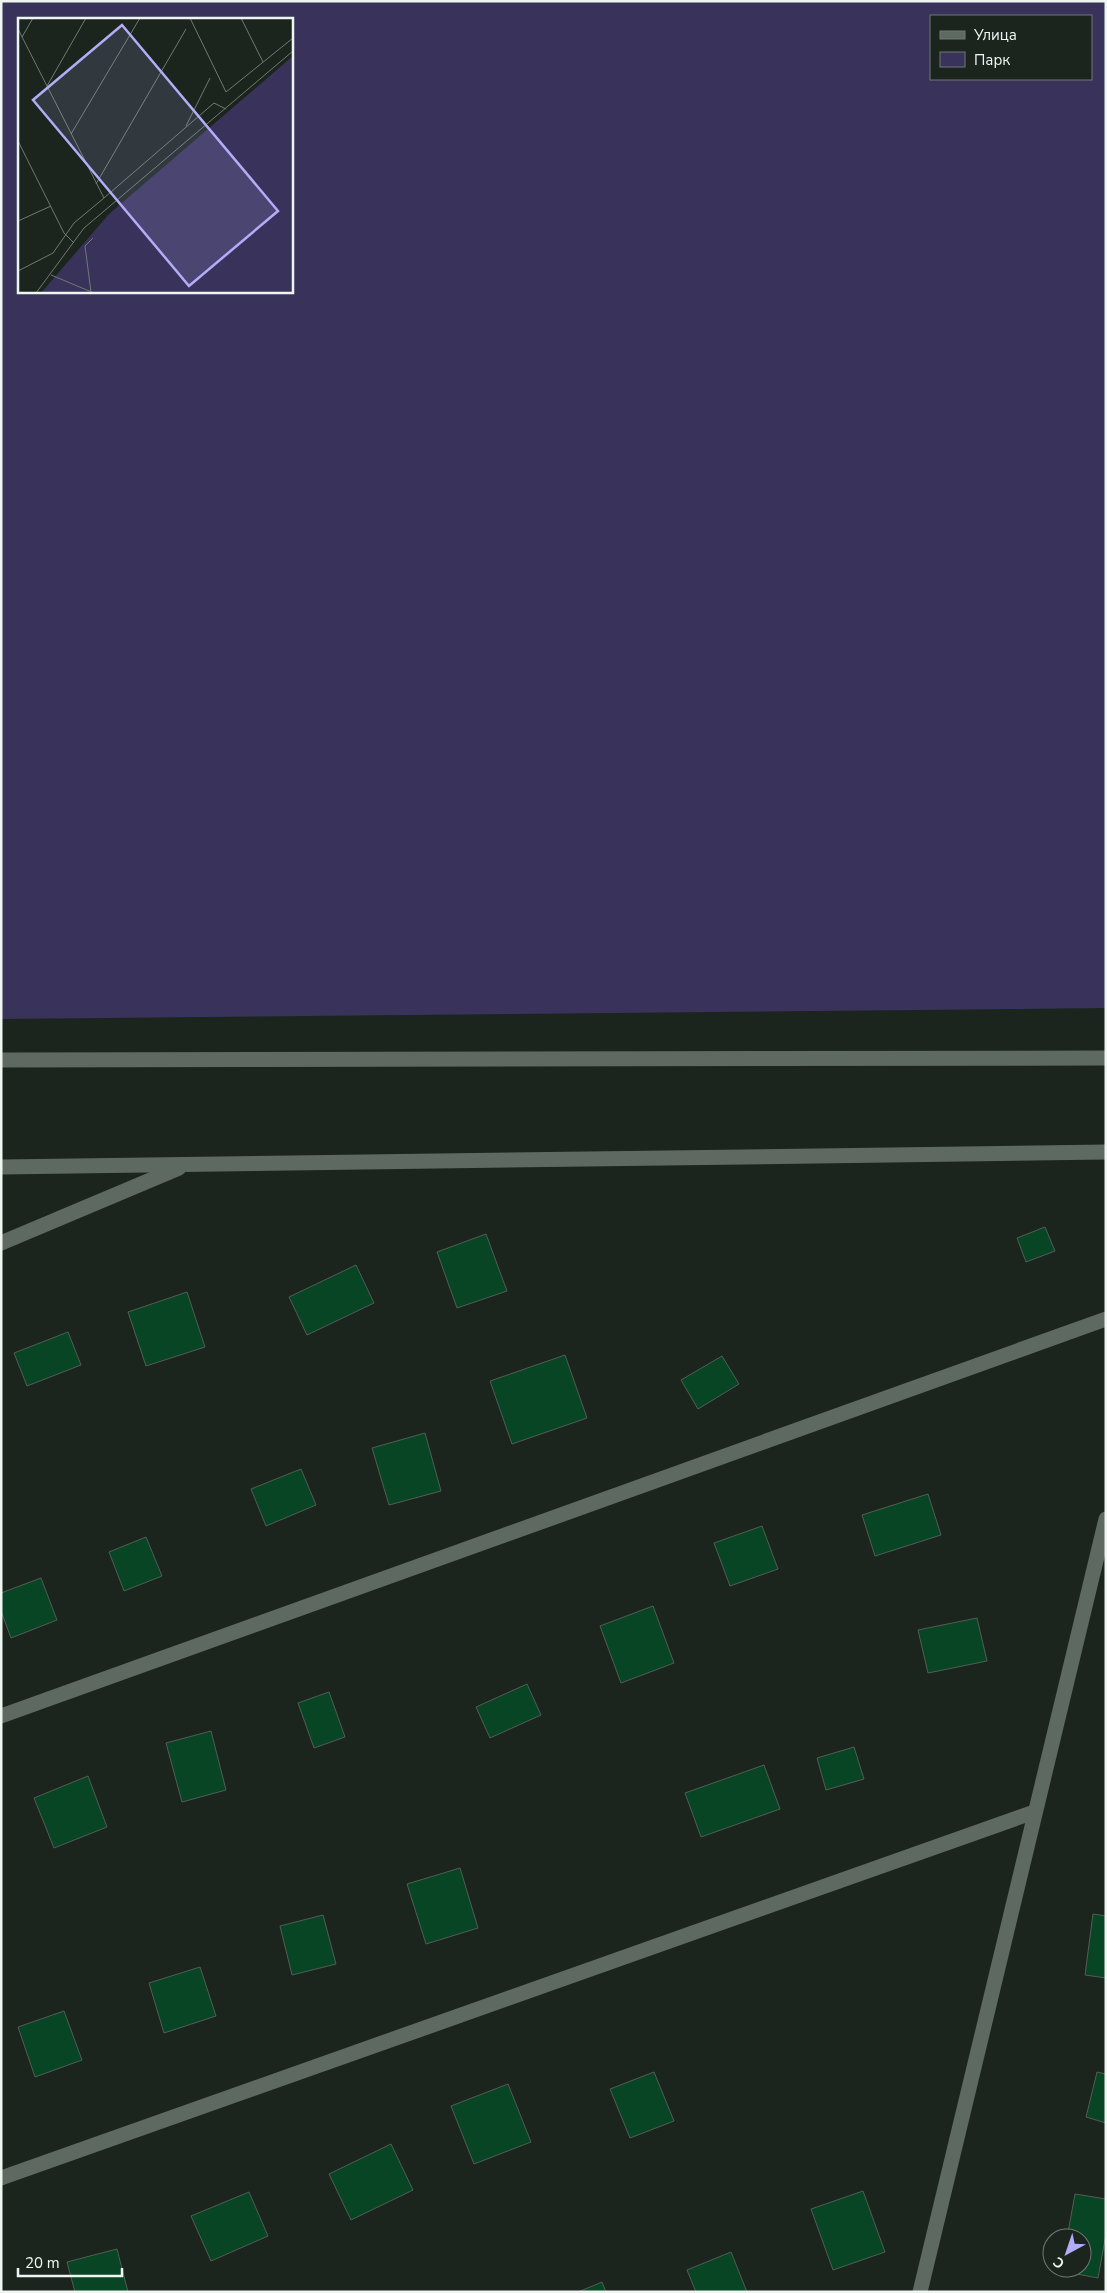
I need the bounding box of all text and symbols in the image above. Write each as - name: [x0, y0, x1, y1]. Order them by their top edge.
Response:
- legend: [930, 15, 1092, 80]
- inset map: [18, 18, 292, 292]
- text: Улица: [973, 25, 1017, 45]
- text: Парк: [974, 50, 1010, 70]
- north arrow: [1042, 2228, 1092, 2278]
- scale bar: [18, 2246, 121, 2278]
- text: С: [1049, 2252, 1069, 2273]
- text: 20 m: [25, 2253, 60, 2273]

